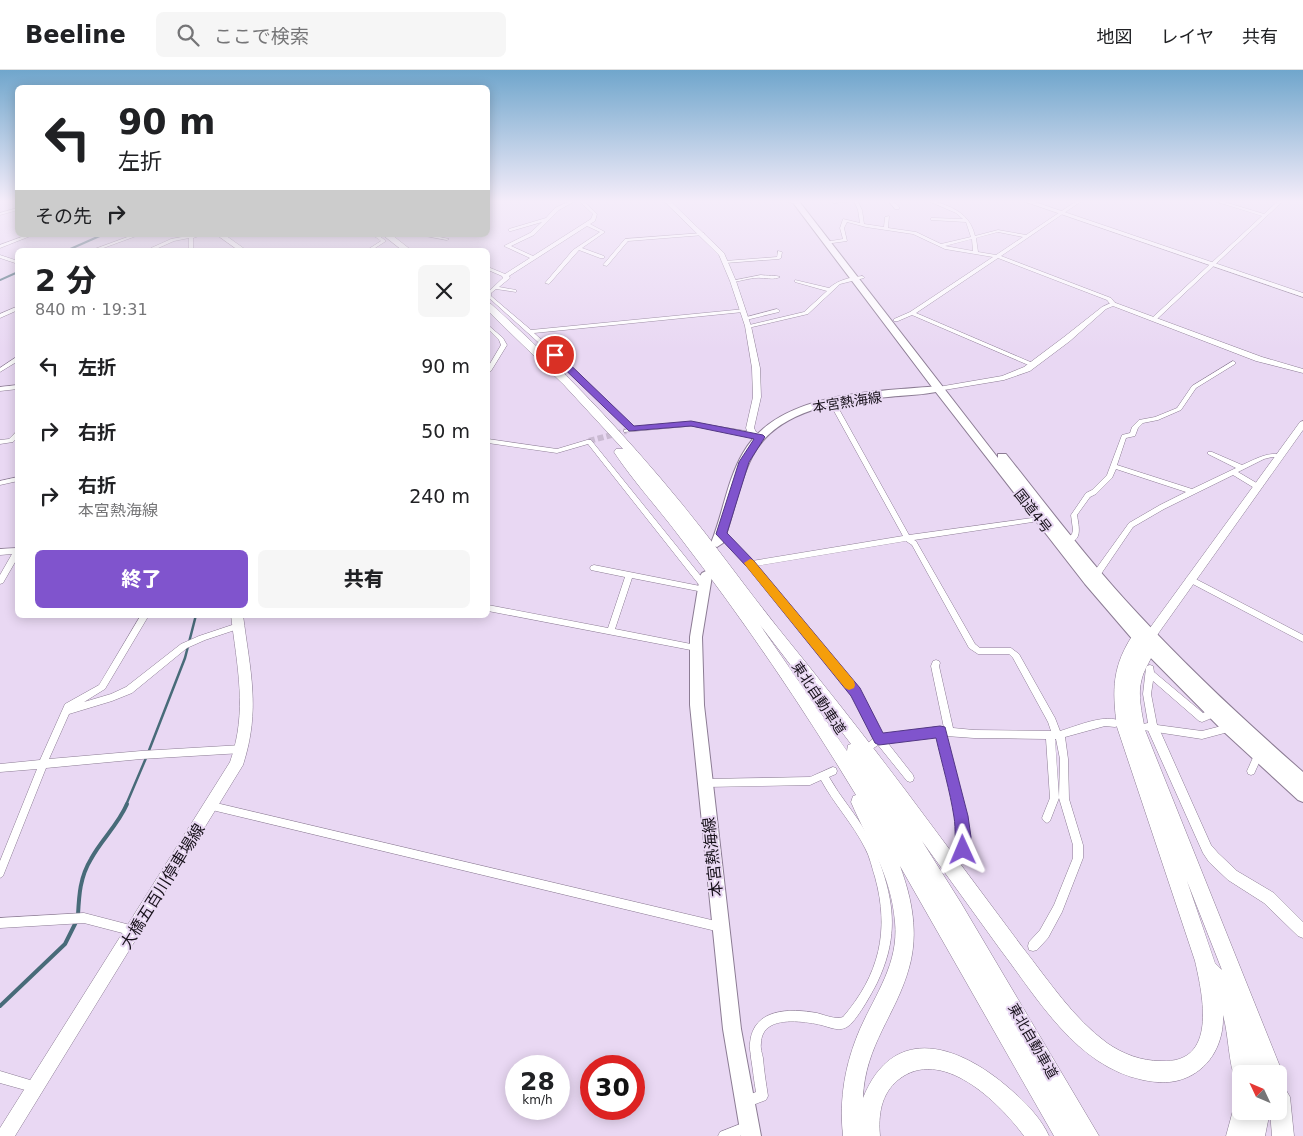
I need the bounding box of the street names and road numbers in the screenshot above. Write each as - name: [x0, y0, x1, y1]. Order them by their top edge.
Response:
- street label: 本宮熱海線: [811, 389, 883, 415]
- street label: 国道4号: [1011, 486, 1055, 536]
- street label: 東北自動車道: [789, 659, 849, 737]
- street label: 本宮熱海線: [699, 816, 726, 898]
- street label: 大橋五百川停車場線: [116, 820, 209, 952]
- street label: 東北自動車道: [1005, 1001, 1061, 1081]

